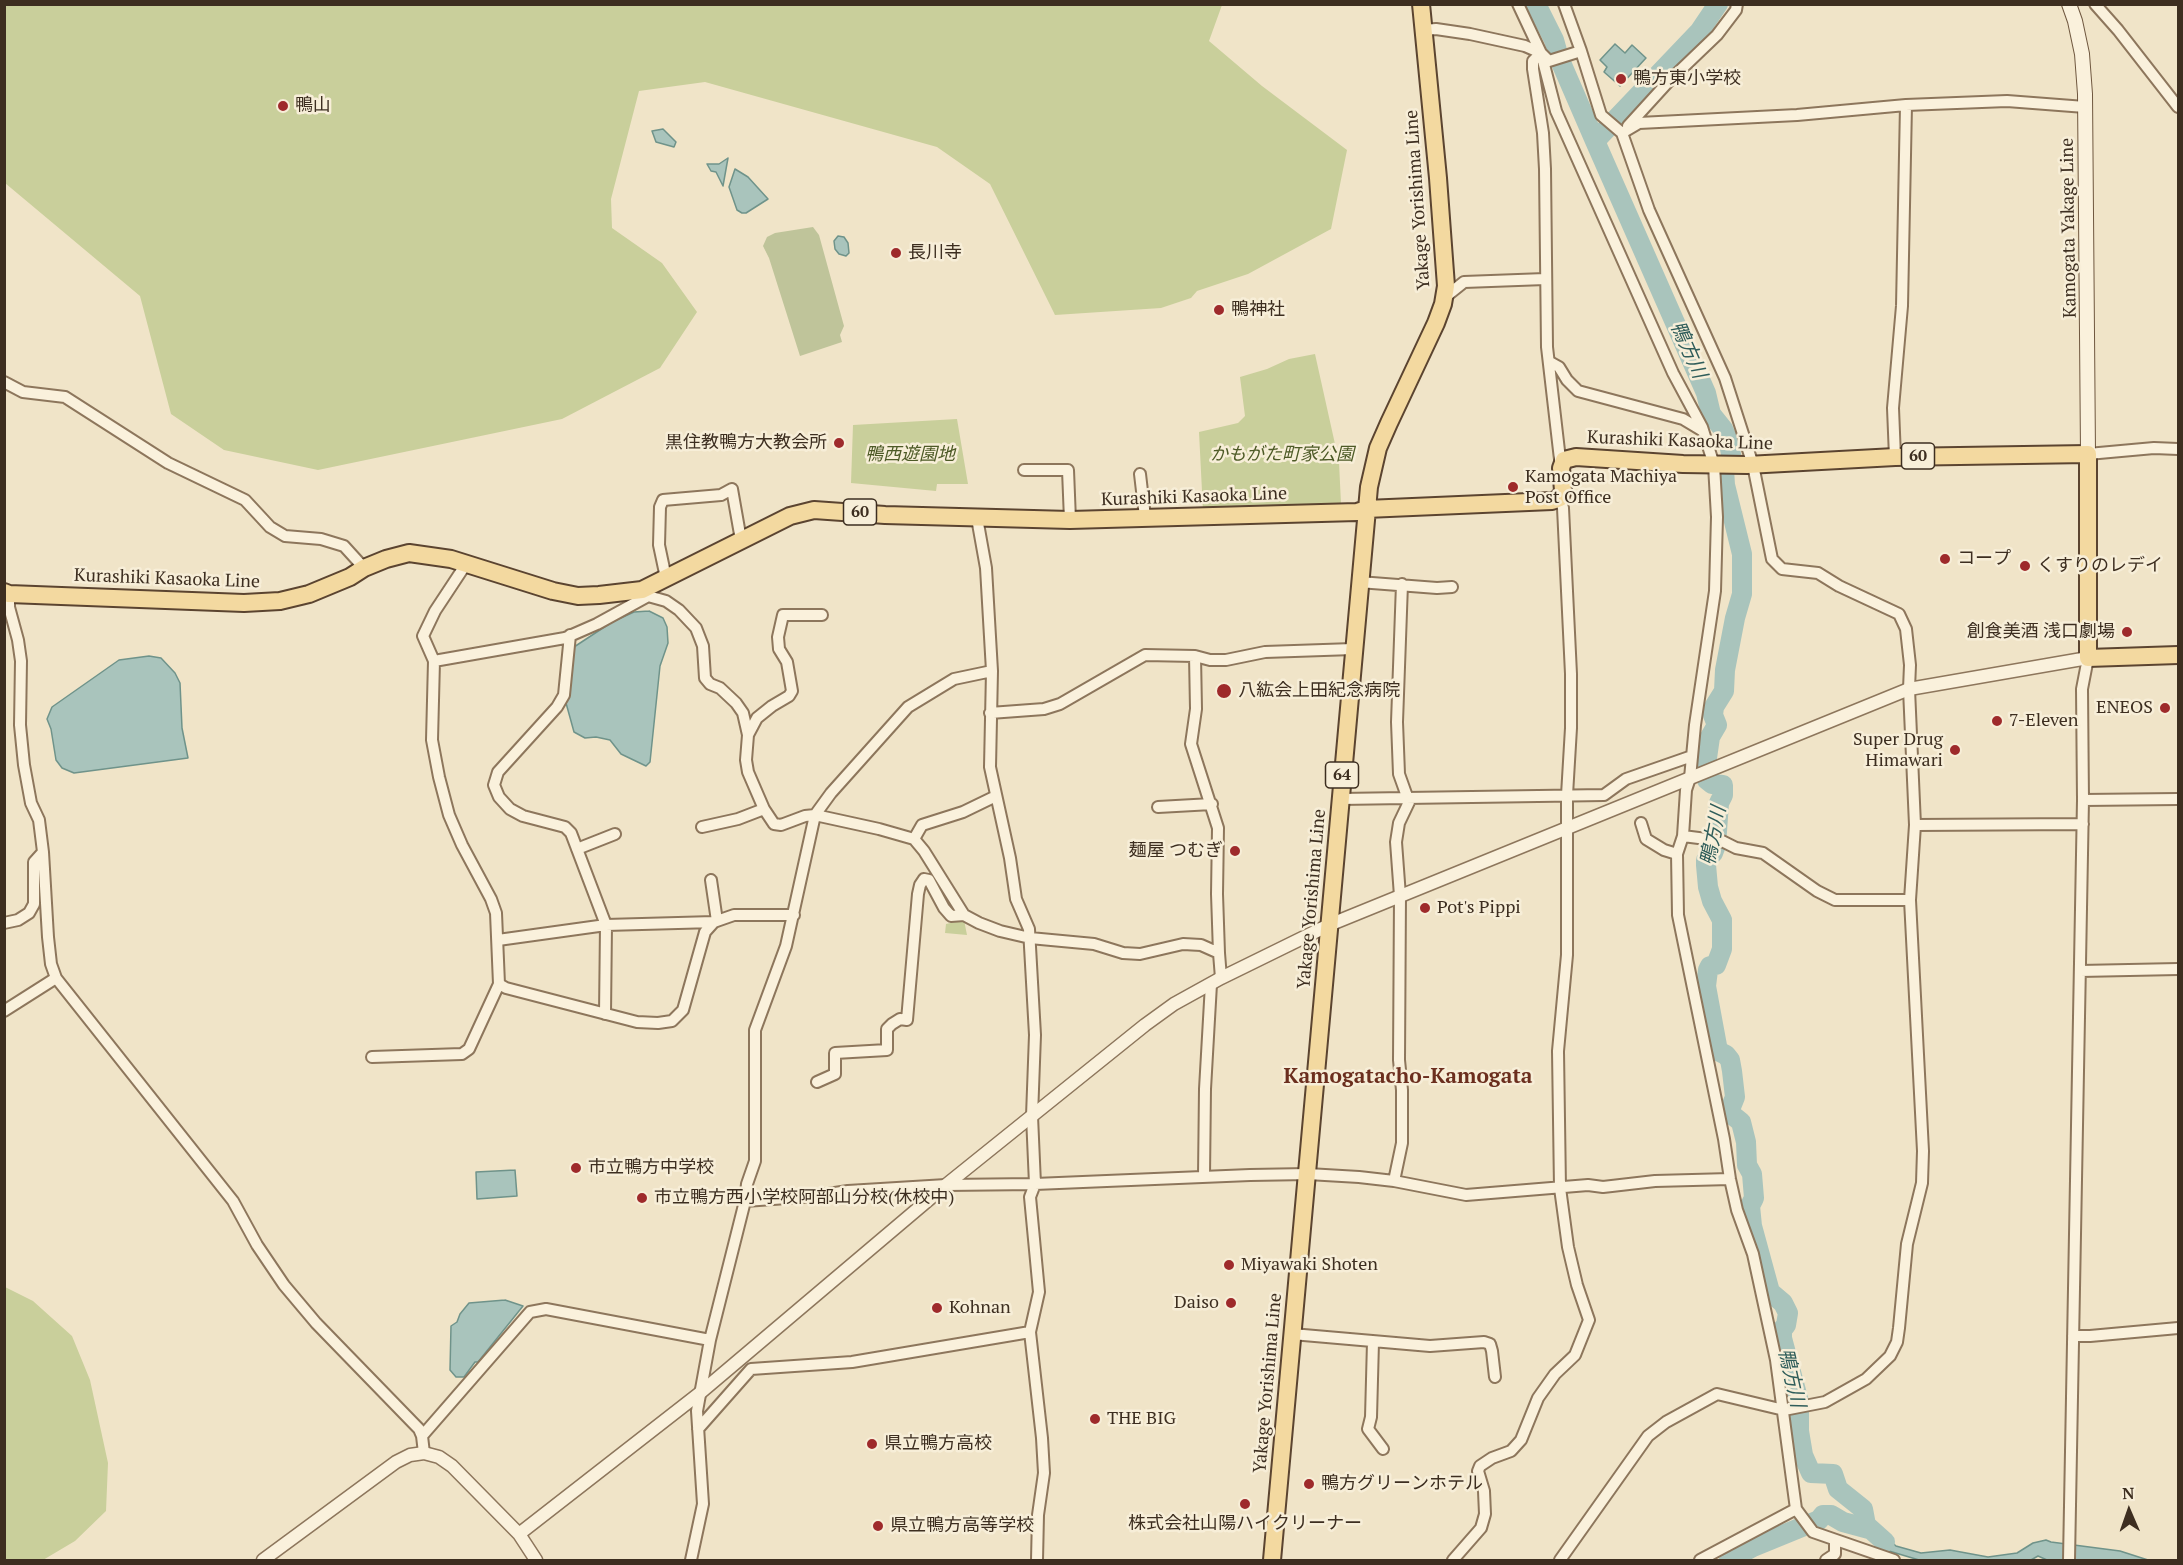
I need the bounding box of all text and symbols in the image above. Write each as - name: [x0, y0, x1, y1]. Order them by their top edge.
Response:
- place label: 鴨方東小学校: [1633, 68, 1741, 90]
- marker: 鴨方東小学校: [1614, 72, 1628, 86]
- place label: 鴨山: [295, 95, 331, 117]
- marker: 鴨山: [276, 99, 290, 113]
- street label: Yakage Yorishima Line: [1401, 109, 1435, 291]
- street label: Kamogata Yakage Line: [2057, 138, 2081, 318]
- place label: 長川寺: [908, 242, 962, 264]
- marker: 長川寺: [889, 246, 903, 260]
- place label: 鴨神社: [1231, 299, 1285, 321]
- marker: 鴨神社: [1212, 303, 1226, 317]
- water label: 鴨方川: [1665, 318, 1711, 382]
- street label: Kurashiki Kasaoka Line: [1587, 427, 1773, 455]
- place label: 黒住教鴨方大教会所: [665, 432, 827, 454]
- marker: 黒住教鴨方大教会所: [832, 436, 846, 450]
- road number: 60: [1902, 443, 1934, 469]
- park label: 鴨西遊園地: [865, 444, 955, 466]
- park label: かもがた町家公園: [1210, 444, 1354, 466]
- place label: Kamogata Machiya Post Office: [1525, 466, 1677, 508]
- marker: Kamogata Machiya Post Office: [1506, 480, 1520, 494]
- street label: Kurashiki Kasaoka Line: [1101, 483, 1287, 511]
- road number: 60: [844, 499, 876, 525]
- place label: コープ: [1957, 548, 2011, 570]
- marker: コープ: [1938, 552, 1952, 566]
- place label: くすりのレデイ: [2037, 555, 2163, 577]
- marker: くすりのレデイ: [2018, 559, 2032, 573]
- street label: Kurashiki Kasaoka Line: [74, 565, 260, 593]
- place label: 創食美酒 浅口劇場: [1967, 621, 2115, 643]
- marker: 創食美酒 浅口劇場: [2120, 625, 2134, 639]
- place label: 八紘会上田紀念病院: [1238, 680, 1400, 702]
- marker: 八紘会上田紀念病院: [1215, 682, 1233, 700]
- place label: ENEOS: [2096, 697, 2153, 719]
- marker: ENEOS: [2158, 701, 2172, 715]
- place label: 7-Eleven: [2009, 710, 2078, 732]
- marker: 7-Eleven: [1990, 714, 2004, 728]
- place label: Super Drug Himawari: [1853, 729, 1943, 771]
- marker: Super Drug Himawari: [1948, 743, 1962, 757]
- road number: 64: [1326, 762, 1358, 788]
- water label: 鴨方川: [1696, 804, 1732, 868]
- street label: Yakage Yorishima Line: [1293, 808, 1331, 990]
- place label: 麺屋 つむぎ: [1129, 840, 1223, 862]
- marker: 麺屋 つむぎ: [1228, 844, 1242, 858]
- place label: Pot's Pippi: [1437, 897, 1521, 919]
- marker: Pot's Pippi: [1418, 901, 1432, 915]
- district label: Kamogatacho-Kamogata: [1284, 1064, 1532, 1090]
- place label: 市立鴨方中学校: [588, 1157, 714, 1179]
- marker: 市立鴨方中学校: [569, 1161, 583, 1175]
- place label: 市立鴨方西小学校阿部山分校(休校中): [654, 1187, 954, 1209]
- marker: 市立鴨方西小学校阿部山分校(休校中): [635, 1191, 649, 1205]
- place label: Miyawaki Shoten: [1241, 1254, 1378, 1276]
- marker: Miyawaki Shoten: [1222, 1258, 1236, 1272]
- place label: Daiso: [1174, 1292, 1219, 1314]
- street label: Yakage Yorishima Line: [1249, 1292, 1287, 1474]
- marker: Daiso: [1224, 1296, 1238, 1310]
- place label: Kohnan: [949, 1297, 1011, 1319]
- marker: Kohnan: [930, 1301, 944, 1315]
- water label: 鴨方川: [1773, 1346, 1809, 1410]
- place label: THE BIG: [1107, 1408, 1176, 1430]
- marker: THE BIG: [1088, 1412, 1102, 1426]
- place label: 県立鴨方高校: [884, 1433, 992, 1455]
- marker: 県立鴨方高校: [865, 1437, 879, 1451]
- place label: 鴨方グリーンホテル: [1321, 1473, 1483, 1495]
- marker: 鴨方グリーンホテル: [1302, 1477, 1316, 1491]
- north arrow: [2099, 1481, 2159, 1541]
- text: N: [2122, 1482, 2135, 1504]
- marker: 株式会社山陽ハイクリーナー: [1238, 1497, 1252, 1511]
- place label: 株式会社山陽ハイクリーナー: [1128, 1513, 1362, 1535]
- place label: 県立鴨方高等学校: [890, 1515, 1034, 1537]
- marker: 県立鴨方高等学校: [871, 1519, 885, 1533]

